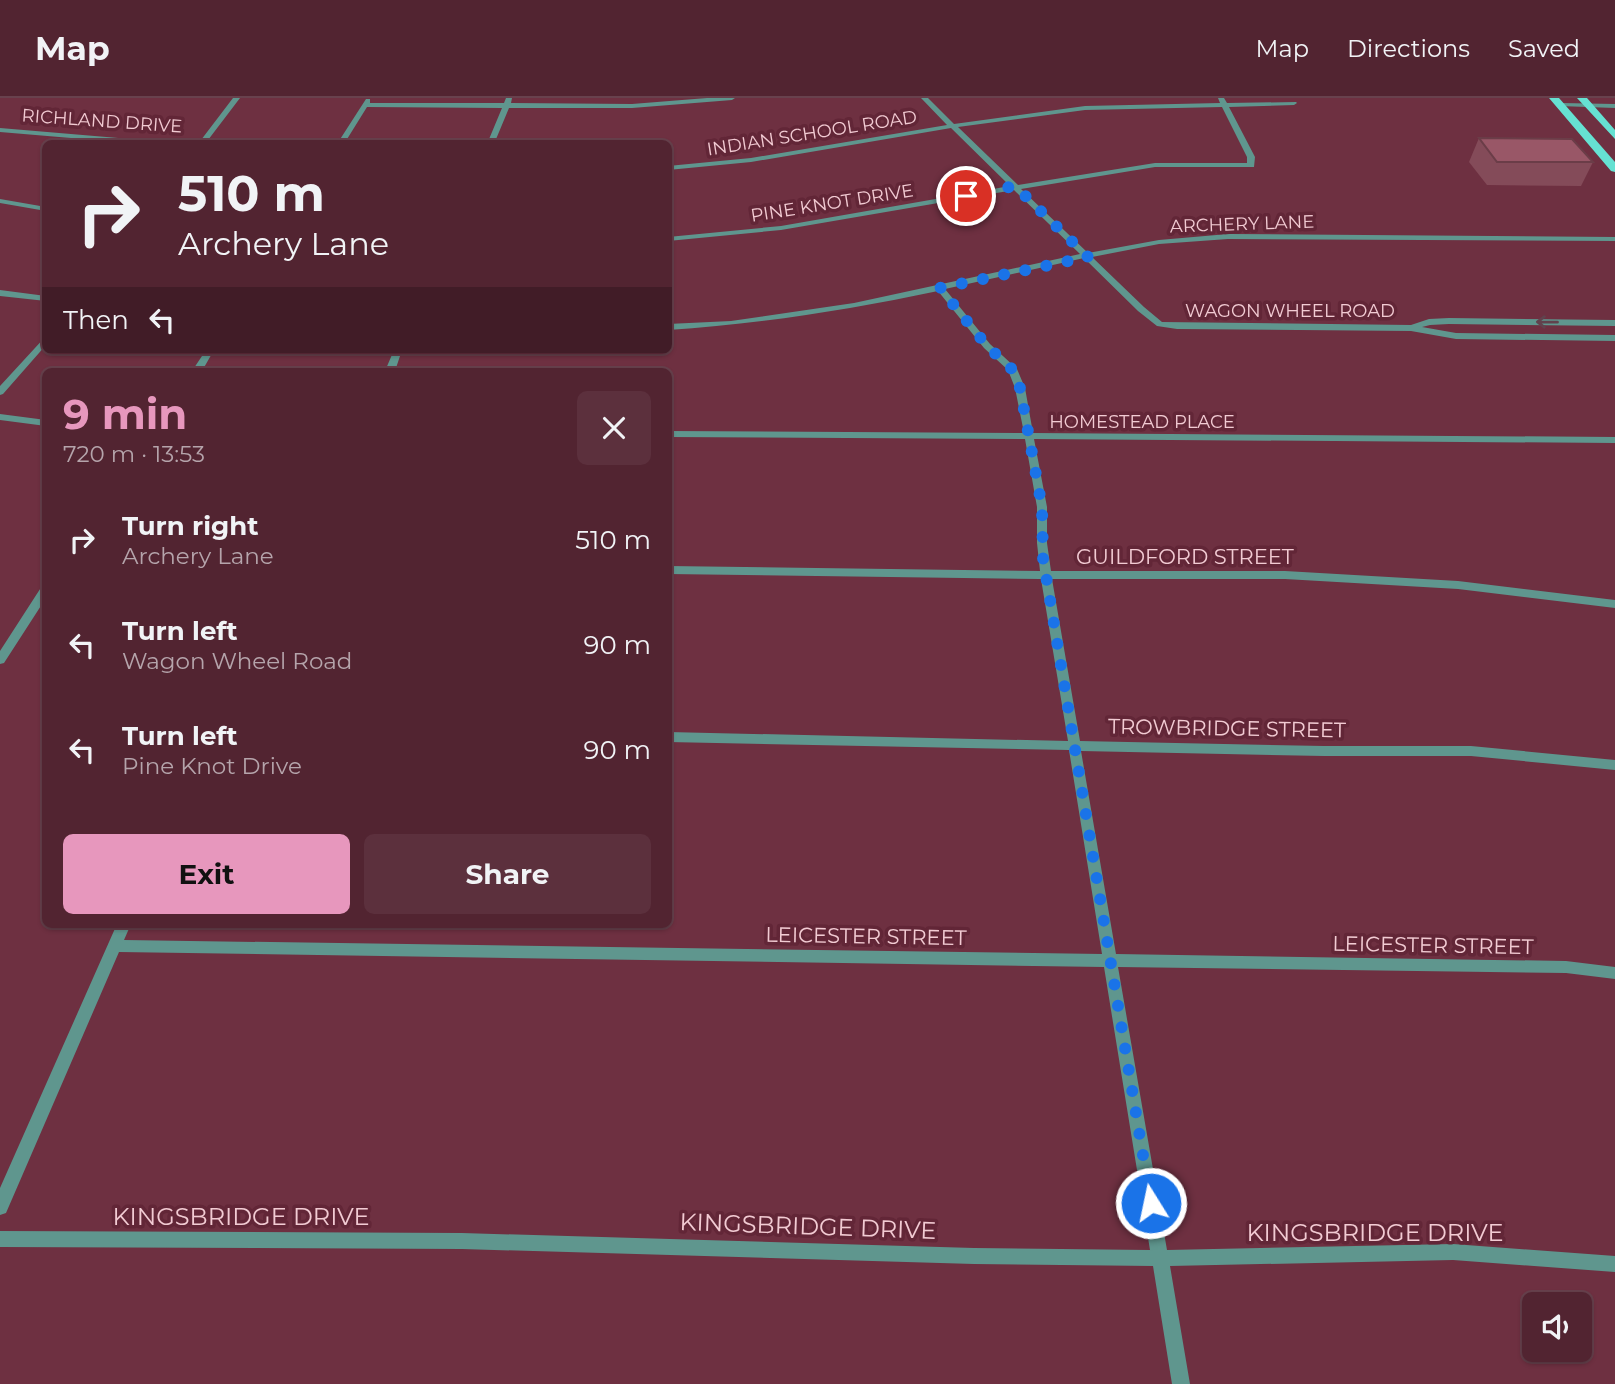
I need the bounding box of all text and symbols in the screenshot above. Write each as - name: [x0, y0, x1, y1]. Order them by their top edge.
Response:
- text: Map: [35, 28, 110, 68]
- text: Map: [1256, 34, 1309, 63]
- text: Directions: [1347, 34, 1470, 63]
- text: Saved: [1508, 34, 1580, 63]
- street label: RICHLAND DRIVE: [21, 104, 183, 138]
- street label: INDIAN SCHOOL ROAD: [705, 106, 919, 160]
- text: 510 m: [178, 164, 325, 223]
- pin: [936, 166, 996, 226]
- icon: right: [63, 168, 154, 259]
- icon: arrive: [947, 177, 985, 215]
- street label: PINE KNOT DRIVE: [749, 179, 915, 227]
- street label: ARCHERY LANE: [1169, 210, 1315, 238]
- text: Archery Lane: [178, 224, 389, 263]
- street label: WAGON WHEEL ROAD: [1185, 300, 1395, 322]
- icon: left: [143, 301, 181, 339]
- text: Then: [63, 304, 129, 336]
- one-way arrow: [1536, 315, 1559, 329]
- text: 9 min: [63, 388, 187, 440]
- button: close: [577, 391, 651, 465]
- street label: HOMESTEAD PLACE: [1049, 411, 1235, 433]
- text: 720 m · 13:53: [63, 440, 205, 468]
- text: Turn right: [122, 510, 258, 542]
- icon: right: [63, 521, 101, 559]
- text: 510 m: [575, 524, 651, 556]
- text: Archery Lane: [122, 542, 274, 570]
- street label: GUILDFORD STREET: [1076, 544, 1294, 569]
- text: Turn left: [122, 615, 238, 647]
- icon: left: [63, 626, 101, 664]
- text: 90 m: [584, 629, 651, 661]
- text: Wagon Wheel Road: [122, 647, 352, 675]
- street label: TROWBRIDGE STREET: [1108, 713, 1346, 743]
- text: Turn left: [122, 720, 238, 752]
- icon: left: [63, 731, 101, 769]
- text: 90 m: [584, 734, 651, 766]
- text: Pine Knot Drive: [122, 752, 302, 780]
- button: Exit: [63, 834, 350, 914]
- button: Share: [364, 834, 651, 914]
- street label: LEICESTER STREET: [765, 922, 967, 950]
- street label: LEICESTER STREET: [1332, 931, 1534, 959]
- position arrow: [1114, 1166, 1188, 1240]
- street label: KINGSBRIDGE DRIVE: [112, 1202, 370, 1231]
- street label: KINGSBRIDGE DRIVE: [679, 1207, 937, 1245]
- street label: KINGSBRIDGE DRIVE: [1246, 1218, 1504, 1247]
- map controls: [1522, 1292, 1592, 1362]
- button: sound: [1522, 1292, 1592, 1362]

